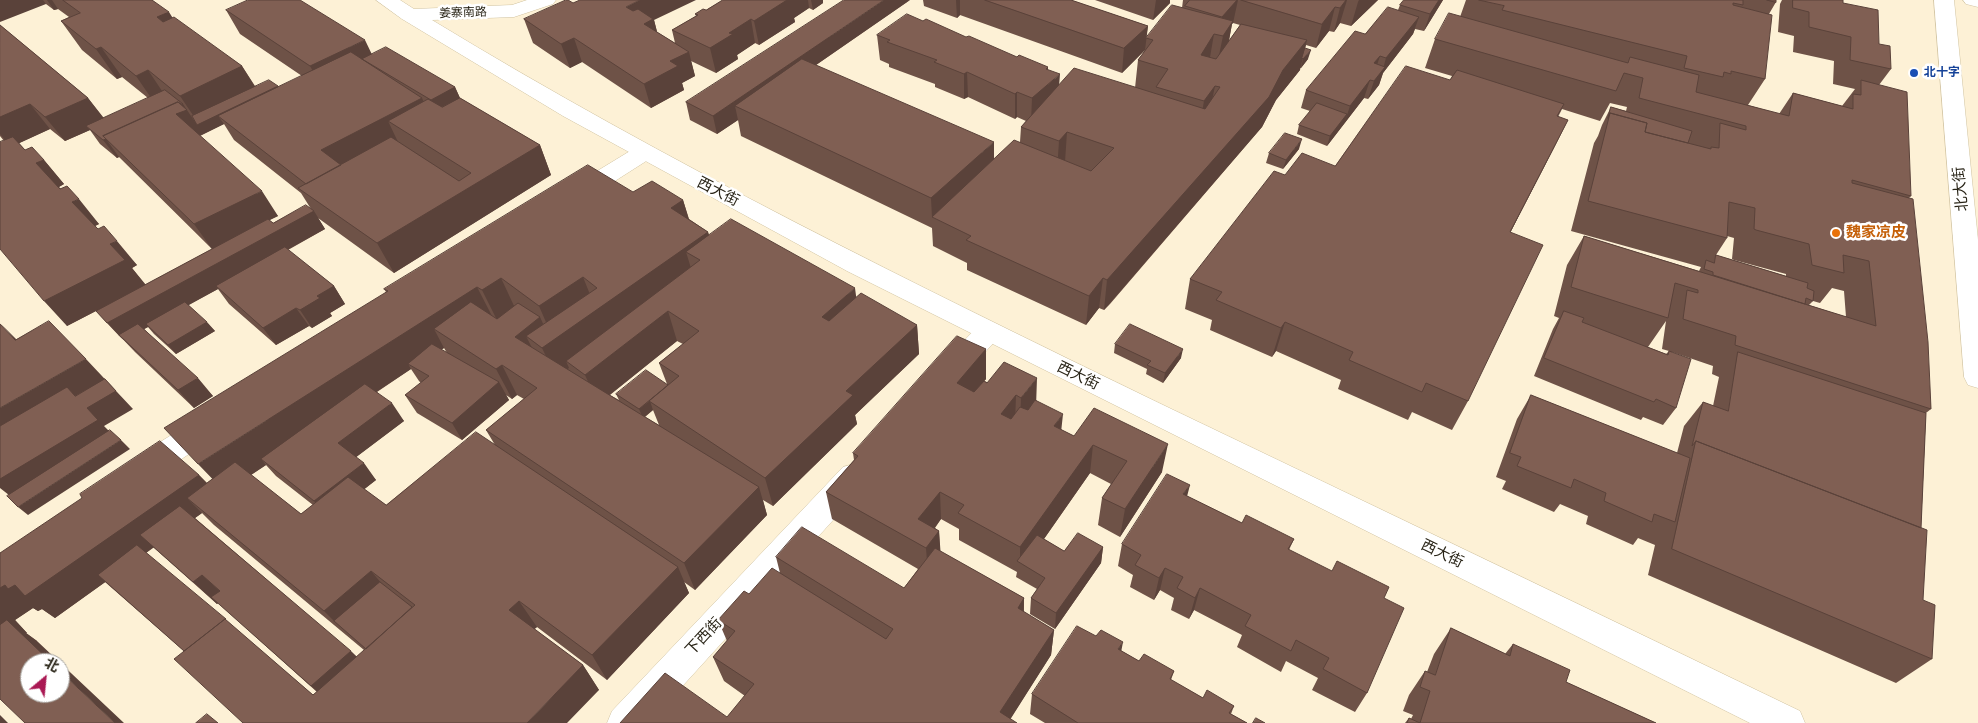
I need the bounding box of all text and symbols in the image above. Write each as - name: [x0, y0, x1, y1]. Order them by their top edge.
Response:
- street label: 姜寨南路: [439, 5, 487, 21]
- place label: 北十字: [1924, 66, 1960, 80]
- marker: 北十字: [1908, 67, 1920, 79]
- street label: 北大街: [1950, 166, 1972, 212]
- street label: 西大街: [694, 174, 742, 210]
- place label: 魏家凉皮: [1846, 224, 1906, 242]
- marker: 魏家凉皮: [1830, 227, 1842, 239]
- street label: 西大街: [1054, 358, 1102, 394]
- street label: 西大街: [1418, 536, 1466, 572]
- street label: 下西街: [682, 614, 726, 660]
- north arrow: [20, 653, 70, 703]
- text: 北: [42, 654, 62, 676]

